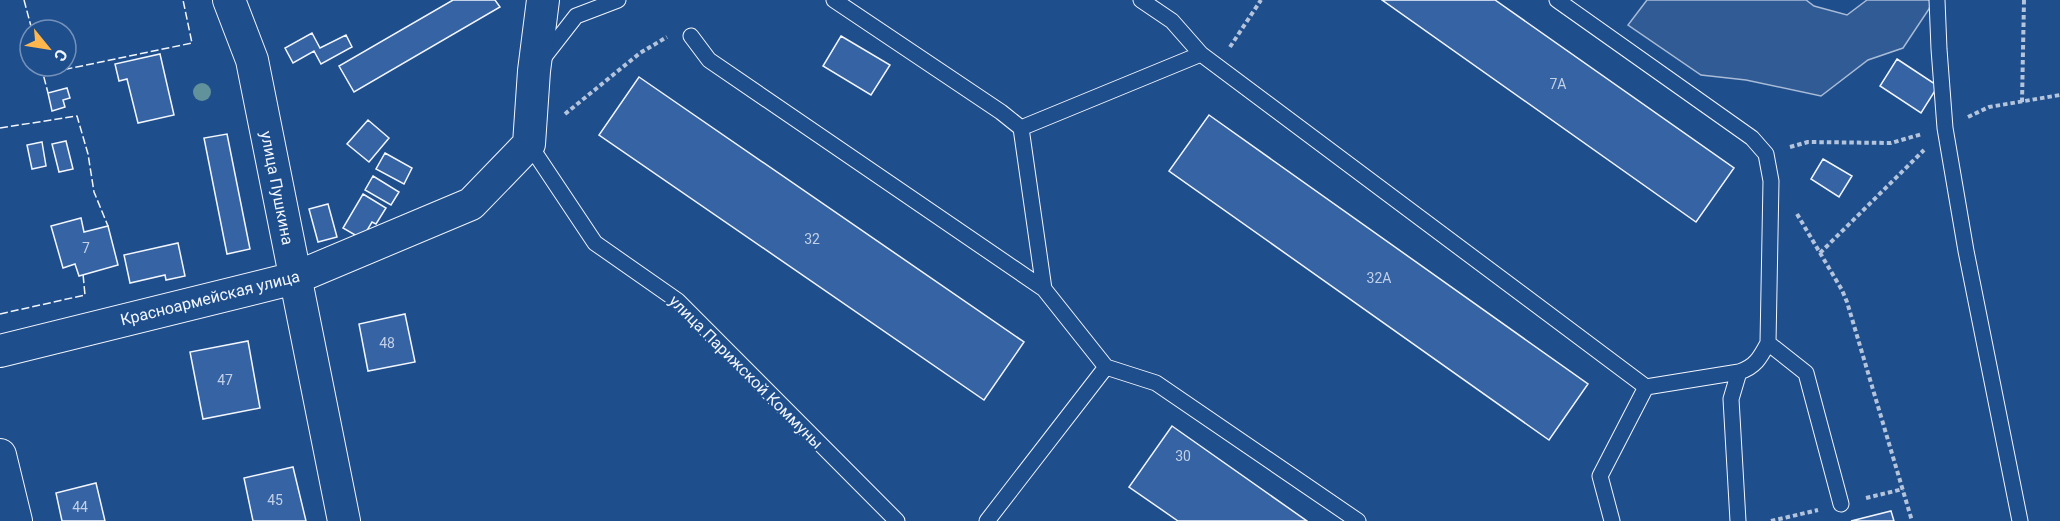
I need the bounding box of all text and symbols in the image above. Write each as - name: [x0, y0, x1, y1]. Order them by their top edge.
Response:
- north arrow: [18, 18, 78, 78]
- text: С: [50, 46, 71, 65]
- house number: 7А: [1549, 76, 1567, 92]
- street label: улица Пушкина: [257, 129, 297, 247]
- house number: 32: [804, 231, 820, 247]
- house number: 7: [82, 240, 90, 256]
- street label: Красноармейская улица: [118, 267, 302, 329]
- house number: 32А: [1367, 270, 1391, 286]
- street label: улица Парижской Коммуны: [665, 291, 827, 453]
- house number: 48: [379, 335, 395, 351]
- house number: 47: [217, 372, 233, 388]
- house number: 30: [1175, 448, 1191, 464]
- house number: 45: [267, 492, 283, 508]
- house number: 44: [72, 499, 88, 515]

